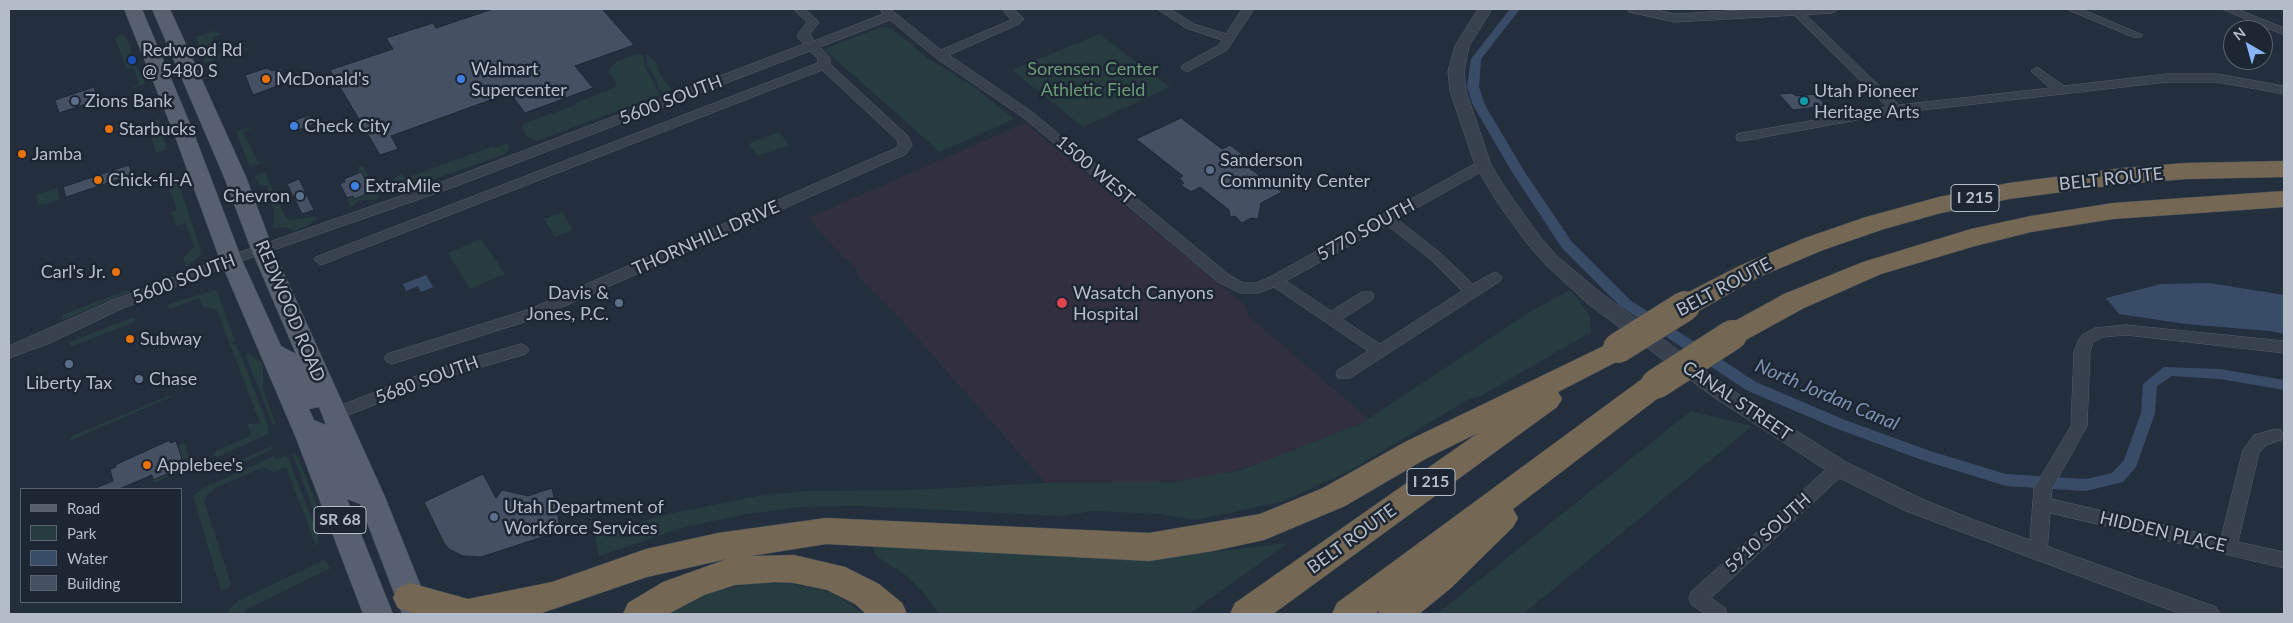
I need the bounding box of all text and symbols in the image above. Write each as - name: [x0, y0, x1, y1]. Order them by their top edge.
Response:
- north arrow: [2223, 20, 2273, 70]
- text: N: [2230, 24, 2249, 44]
- place label: Redwood Rd @ 5480 S: [142, 39, 242, 82]
- marker: Redwood Rd @ 5480 S: [126, 54, 138, 66]
- place label: Walmart Supercenter: [471, 58, 567, 100]
- park label: Sorensen Center Athletic Field: [1027, 58, 1159, 100]
- place label: McDonald's: [276, 68, 369, 90]
- street label: 5600 SOUTH: [617, 71, 725, 129]
- marker: McDonald's: [260, 73, 272, 85]
- marker: Walmart Supercenter: [455, 73, 467, 85]
- place label: Utah Pioneer Heritage Arts: [1814, 80, 1920, 122]
- place label: Zions Bank: [85, 90, 172, 112]
- marker: Zions Bank: [69, 95, 81, 107]
- marker: Utah Pioneer Heritage Arts: [1798, 95, 1810, 107]
- place label: Check City: [304, 115, 390, 137]
- place label: Starbucks: [119, 118, 196, 140]
- marker: Check City: [288, 120, 300, 132]
- marker: Starbucks: [103, 123, 115, 135]
- street label: 1500 WEST: [1051, 131, 1139, 209]
- place label: Jamba: [32, 143, 82, 165]
- marker: Jamba: [16, 148, 28, 160]
- place label: Sanderson Community Center: [1220, 149, 1370, 192]
- street label: BELT ROUTE: [2058, 163, 2164, 195]
- marker: Sanderson Community Center: [1204, 164, 1216, 176]
- place label: Chick-fil-A: [108, 169, 192, 191]
- marker: Chick-fil-A: [92, 174, 104, 186]
- place label: ExtraMile: [365, 175, 441, 197]
- marker: ExtraMile: [349, 180, 361, 192]
- road number: I 215: [1951, 184, 1999, 212]
- place label: Chevron: [223, 185, 290, 207]
- marker: Chevron: [294, 190, 306, 202]
- street label: 5770 SOUTH: [1313, 194, 1419, 266]
- street label: THORNHILL DRIVE: [629, 196, 783, 280]
- street label: REDWOOD ROAD: [250, 237, 330, 385]
- street label: 5600 SOUTH: [130, 250, 238, 308]
- street label: BELT ROUTE: [1673, 253, 1775, 321]
- place label: Carl's Jr.: [41, 261, 106, 283]
- marker: Carl's Jr.: [110, 266, 122, 278]
- place label: Davis & Jones, P.C.: [526, 282, 609, 324]
- place label: Wasatch Canyons Hospital: [1073, 282, 1214, 324]
- marker: Wasatch Canyons Hospital: [1055, 296, 1069, 310]
- marker: Davis & Jones, P.C.: [613, 297, 625, 309]
- place label: Subway: [140, 328, 202, 350]
- marker: Subway: [124, 333, 136, 345]
- street label: 5680 SOUTH: [372, 351, 482, 409]
- water label: North Jordan Canal: [1752, 354, 1902, 436]
- street label: CANAL STREET: [1678, 357, 1796, 445]
- marker: Liberty Tax: [63, 358, 75, 370]
- place label: Chase: [149, 368, 197, 390]
- place label: Liberty Tax: [26, 372, 112, 394]
- marker: Chase: [133, 373, 145, 385]
- place label: Applebee's: [157, 454, 243, 476]
- marker: Applebee's: [141, 459, 153, 471]
- road number: I 215: [1407, 468, 1455, 496]
- legend: [20, 488, 182, 603]
- street label: 5910 SOUTH: [1721, 489, 1815, 577]
- place label: Utah Department of Workforce Services: [504, 496, 664, 538]
- text: Road: [67, 499, 100, 517]
- street label: BELT ROUTE: [1303, 500, 1401, 578]
- road number: SR 68: [314, 506, 366, 534]
- street label: HIDDEN PLACE: [2098, 507, 2228, 557]
- marker: Utah Department of Workforce Services: [488, 511, 500, 523]
- text: Park: [67, 524, 96, 542]
- text: Water: [67, 549, 108, 567]
- text: Building: [67, 574, 120, 592]

